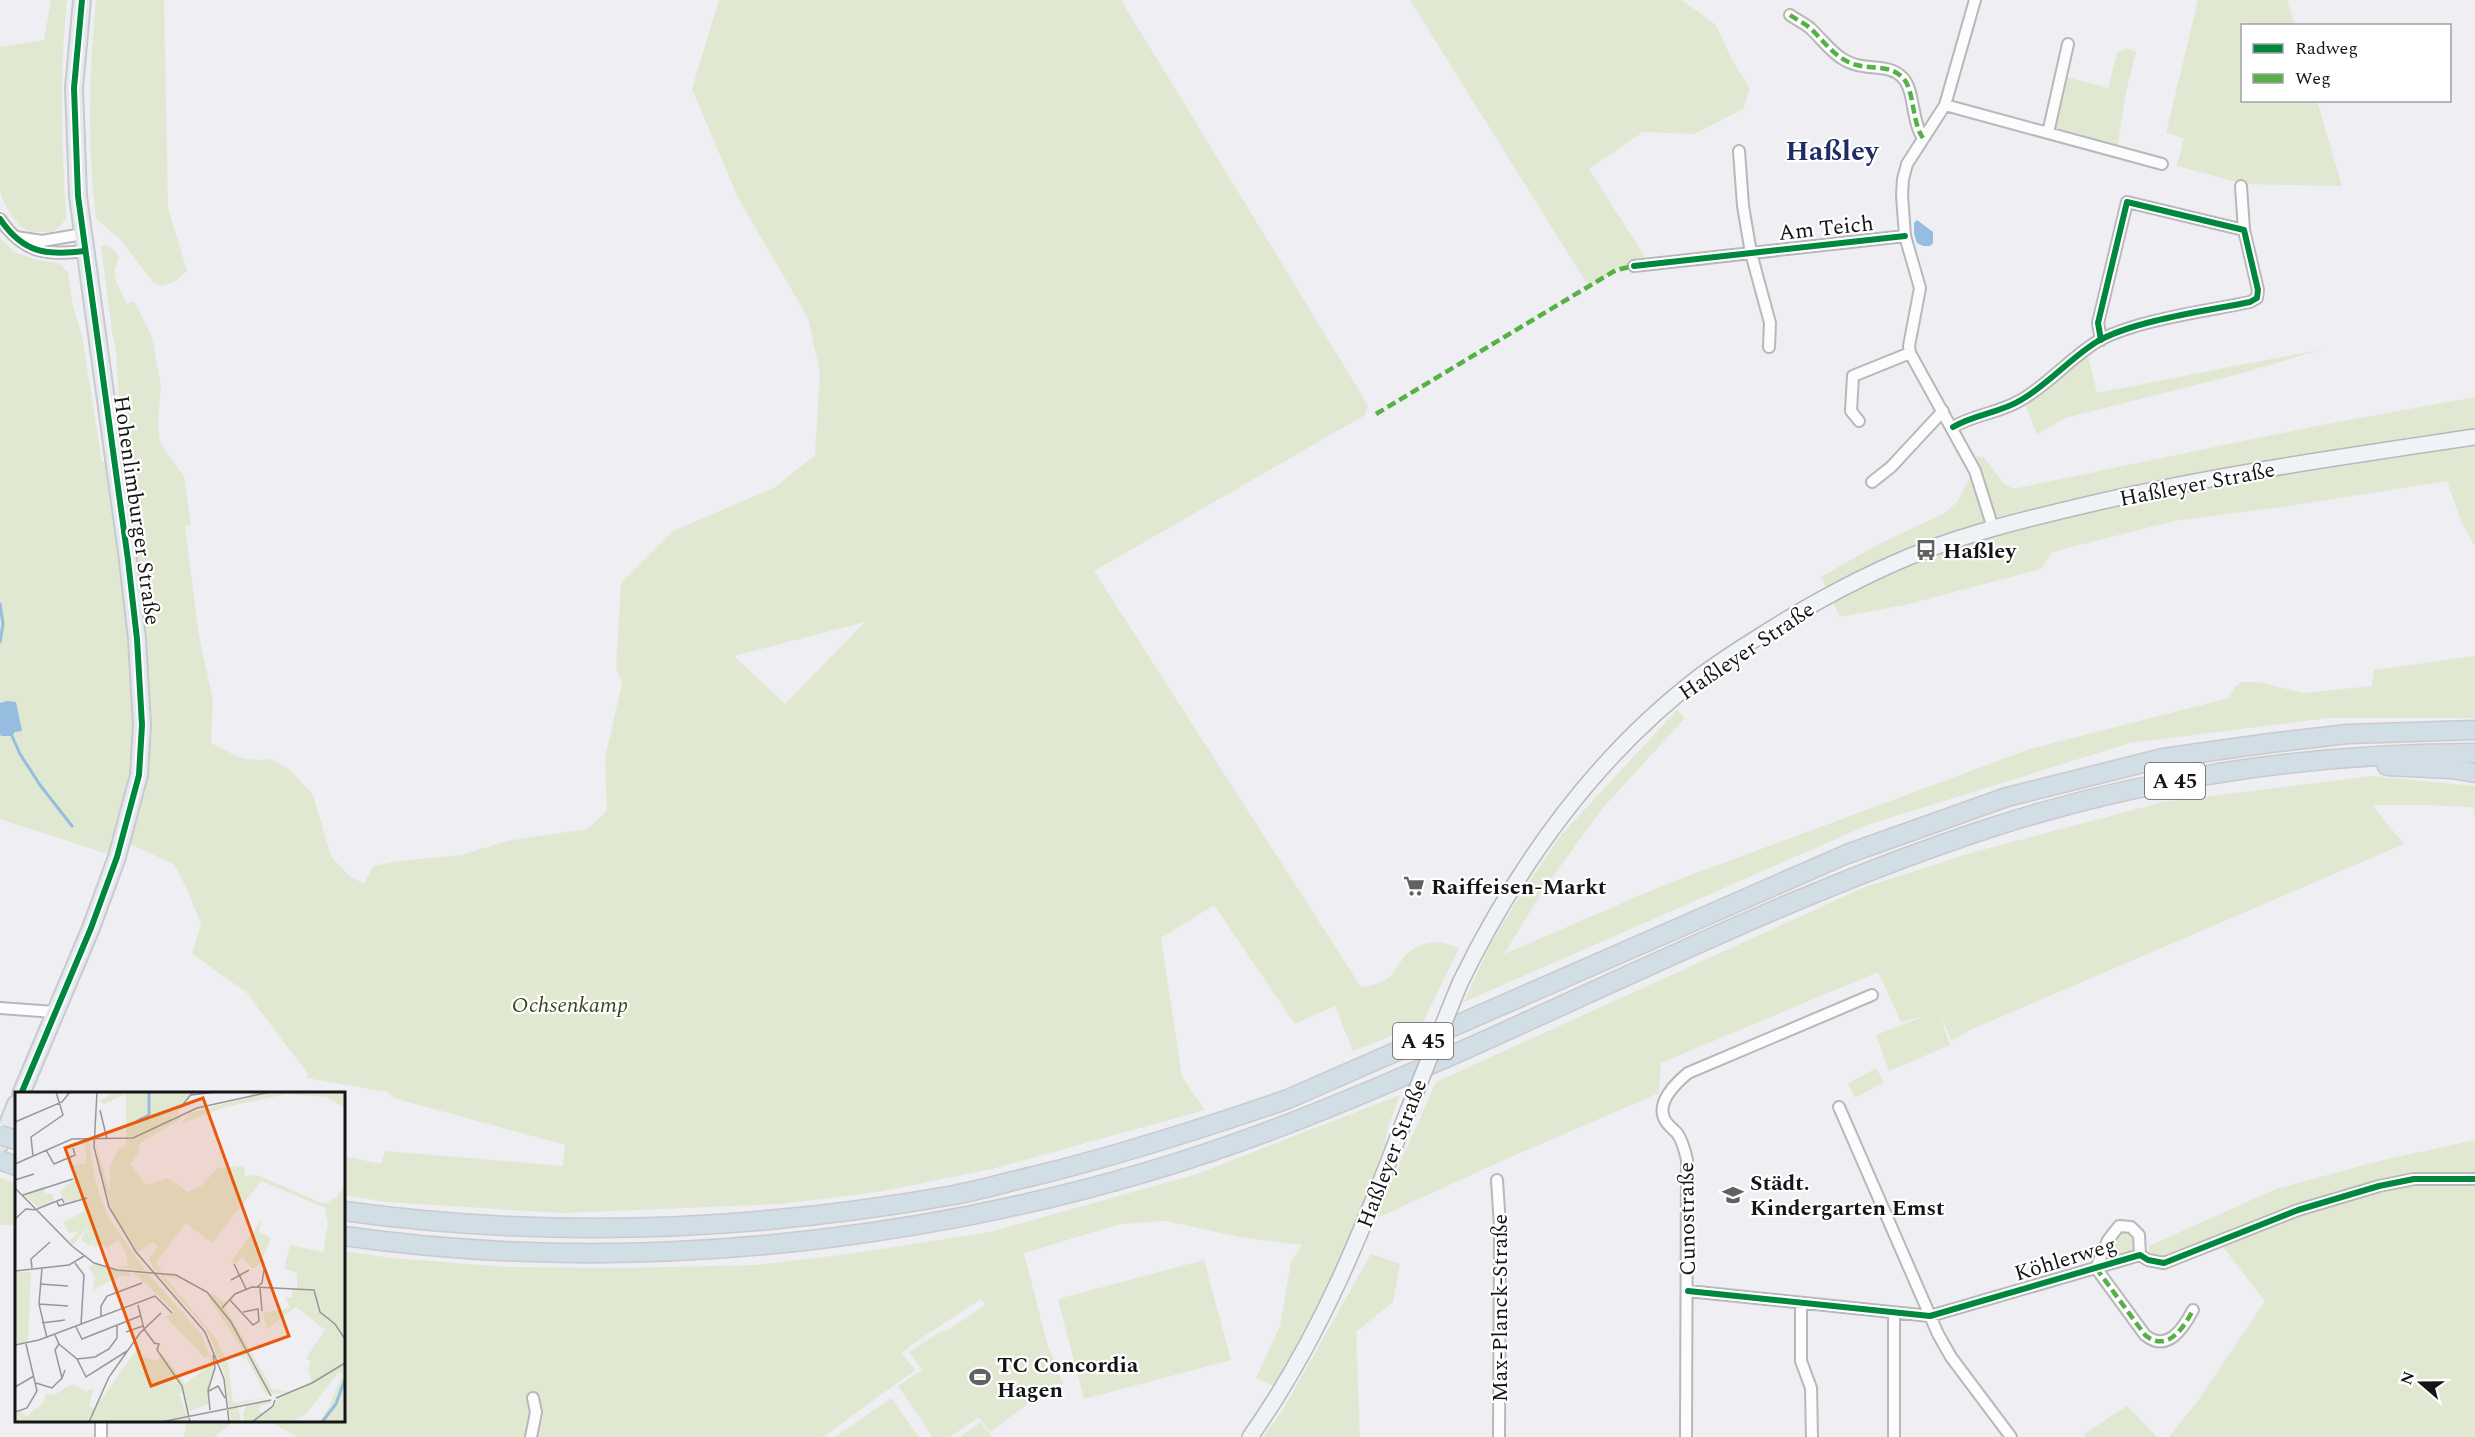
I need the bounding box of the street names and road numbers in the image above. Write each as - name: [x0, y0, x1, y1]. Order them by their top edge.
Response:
- street label: Am Teich: [1777, 207, 1875, 250]
- street label: Hohenlimburger Straße: [104, 393, 169, 627]
- street label: Haßleyer Straße: [2117, 453, 2278, 516]
- street label: Haßleyer Straße: [1672, 593, 1821, 709]
- road number: A 45: [2145, 763, 2205, 799]
- road number: A 45: [1393, 1023, 1453, 1059]
- street label: Haßleyer Straße: [1349, 1074, 1436, 1233]
- street label: Cunostraße: [1670, 1162, 1705, 1276]
- street label: Max-Planck-Straße: [1484, 1214, 1517, 1402]
- street label: Köhlerweg: [2010, 1228, 2121, 1291]

